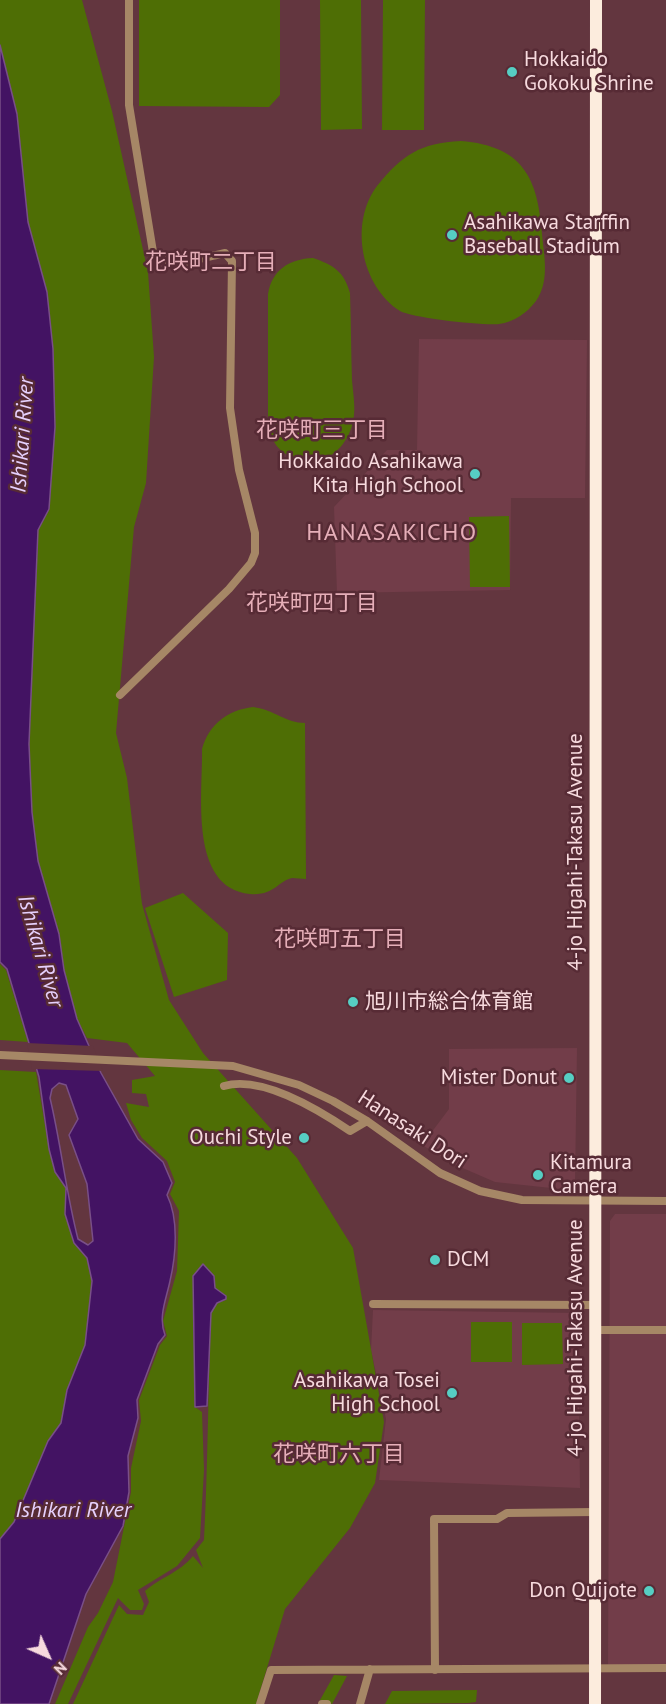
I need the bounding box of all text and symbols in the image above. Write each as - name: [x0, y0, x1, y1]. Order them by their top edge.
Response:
- place label: Hokkaido Gokoku Shrine: [524, 47, 654, 97]
- marker: Hokkaido Gokoku Shrine: [505, 65, 519, 79]
- place label: Asahikawa Starffin Baseball Stadium: [464, 210, 630, 260]
- marker: Asahikawa Starffin Baseball Stadium: [445, 228, 459, 242]
- district label: 花咲町二丁目: [145, 250, 277, 276]
- water label: Ishikari River: [6, 376, 40, 494]
- district label: 花咲町三丁目: [256, 418, 388, 444]
- place label: Hokkaido Asahikawa Kita High School: [278, 449, 463, 499]
- marker: Hokkaido Asahikawa Kita High School: [468, 467, 482, 481]
- district label: HANASAKICHO: [306, 519, 478, 547]
- district label: 花咲町四丁目: [246, 591, 378, 617]
- street label: 4-jo Higahi-Takasu Avenue: [563, 733, 589, 971]
- water label: Ishikari River: [11, 892, 69, 1010]
- district label: 花咲町五丁目: [274, 927, 406, 953]
- place label: 旭川市総合体育館: [365, 989, 533, 1015]
- marker: 旭川市総合体育館: [346, 995, 360, 1009]
- place label: Mister Donut: [441, 1065, 557, 1091]
- marker: Mister Donut: [562, 1071, 576, 1085]
- street label: Hanasaki Dori: [353, 1085, 471, 1175]
- place label: Ouchi Style: [189, 1125, 292, 1151]
- marker: Ouchi Style: [297, 1131, 311, 1145]
- place label: Kitamura Camera: [550, 1150, 632, 1200]
- marker: Kitamura Camera: [531, 1168, 545, 1182]
- street label: 4-jo Higahi-Takasu Avenue: [563, 1219, 589, 1457]
- place label: DCM: [447, 1247, 489, 1273]
- marker: DCM: [428, 1253, 442, 1267]
- place label: Asahikawa Tosei High School: [294, 1368, 440, 1418]
- marker: Asahikawa Tosei High School: [445, 1386, 459, 1400]
- district label: 花咲町六丁目: [273, 1442, 405, 1468]
- water label: Ishikari River: [15, 1498, 131, 1524]
- place label: Don Quijote: [529, 1578, 637, 1604]
- marker: Don Quijote: [642, 1584, 656, 1598]
- north arrow: [18, 1626, 78, 1686]
- text: N: [50, 1658, 72, 1680]

